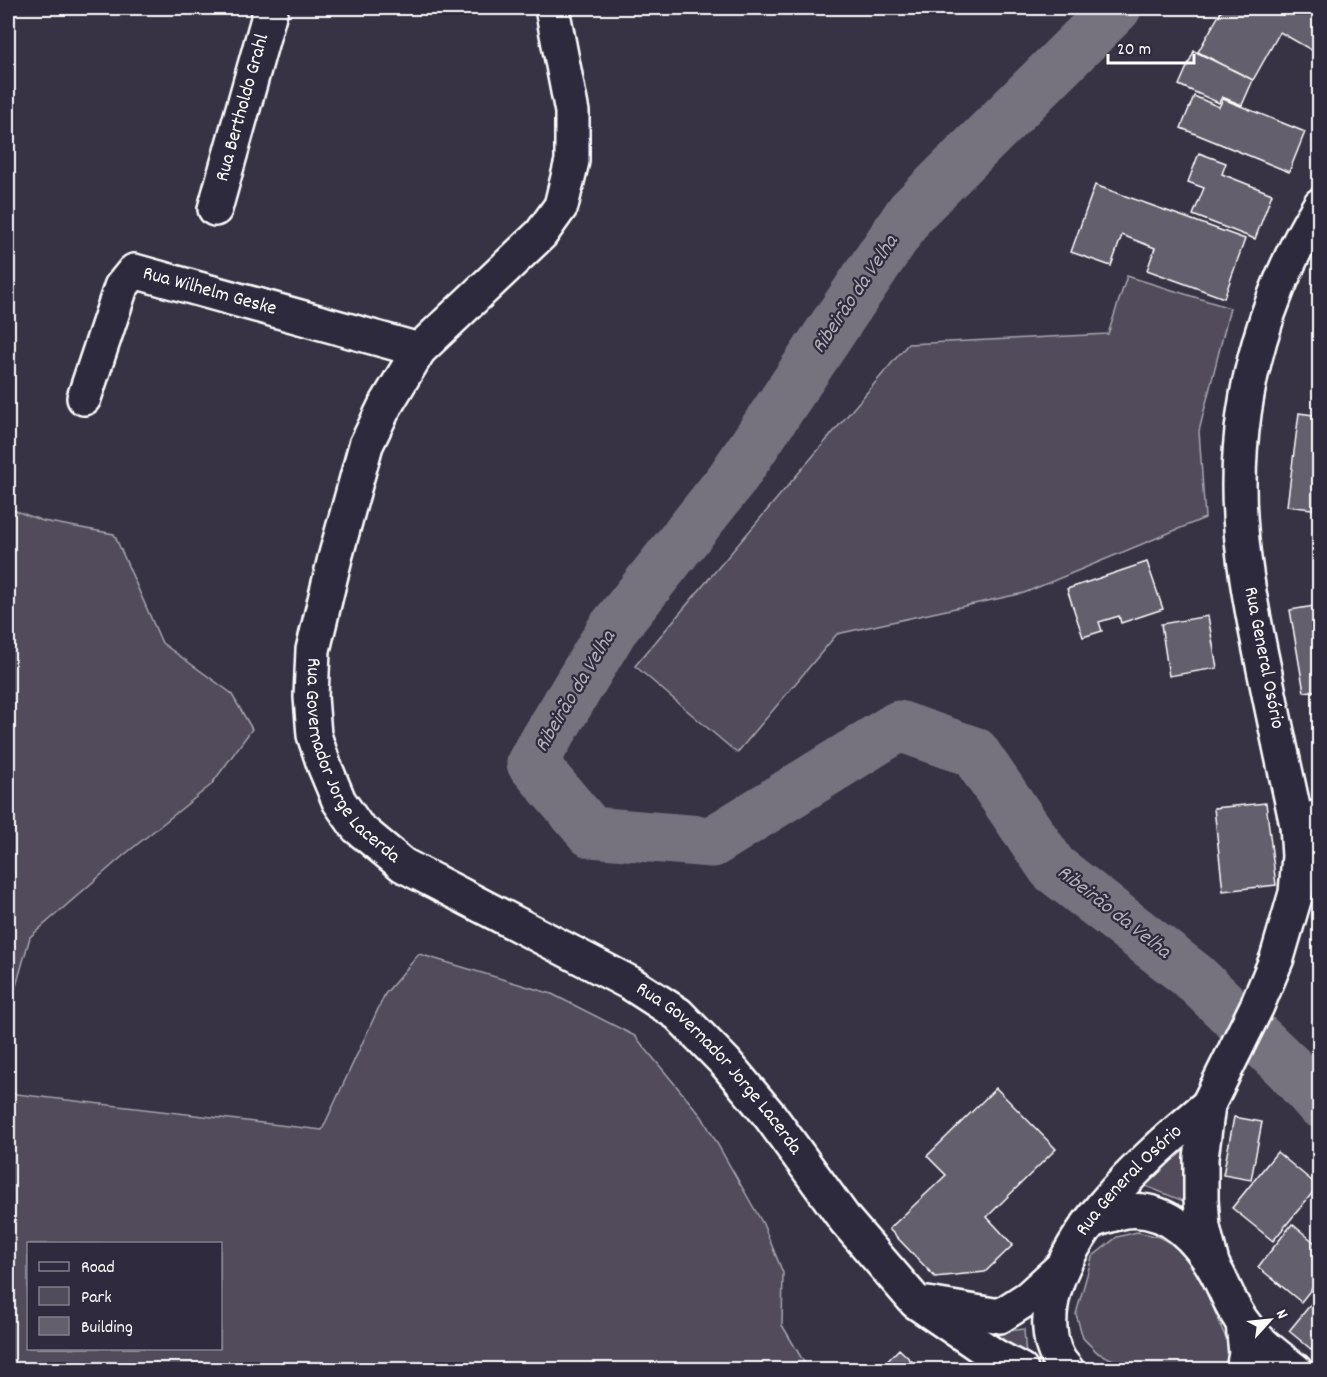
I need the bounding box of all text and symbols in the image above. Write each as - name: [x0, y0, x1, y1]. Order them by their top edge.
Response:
- scale bar: [1108, 27, 1194, 65]
- street label: Rua Bertholdo Grahl: [209, 31, 277, 185]
- text: 20 m: [1117, 38, 1151, 63]
- water label: Ribeirão da Velha: [805, 229, 907, 360]
- street label: Rua Wilhelm Geske: [139, 260, 280, 324]
- street label: Rua General Osório: [1236, 585, 1291, 732]
- water label: Ribeirão da Velha: [528, 625, 625, 758]
- street label: Rua Governador Jorge Lacerda: [297, 657, 406, 871]
- water label: Ribeirão da Velha: [1050, 859, 1177, 968]
- street label: Rua Governador Jorge Lacerda: [630, 976, 808, 1162]
- street label: Rua General Osório: [1070, 1118, 1189, 1242]
- legend: [27, 1242, 222, 1350]
- text: Road: [81, 1256, 115, 1281]
- text: Park: [81, 1286, 112, 1311]
- north arrow: [1240, 1290, 1300, 1350]
- text: N: [1269, 1306, 1293, 1323]
- text: Building: [81, 1316, 133, 1341]

